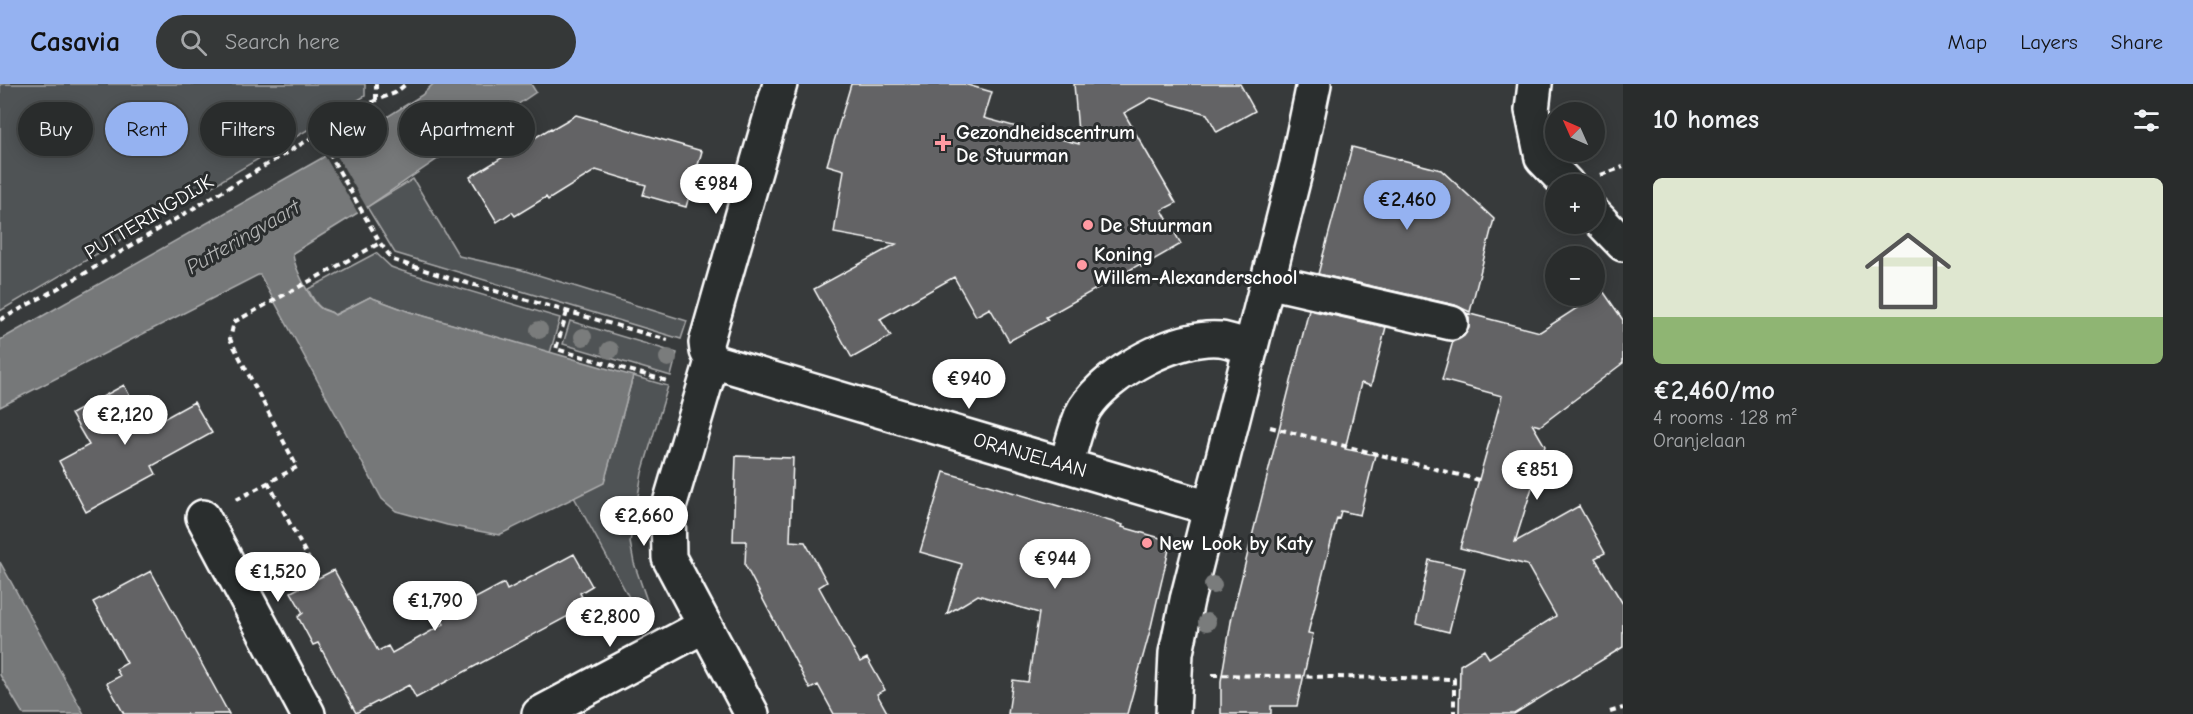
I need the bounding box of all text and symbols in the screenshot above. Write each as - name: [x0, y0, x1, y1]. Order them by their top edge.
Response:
- search box: [156, 15, 576, 69]
- text: Casavia: [30, 26, 120, 58]
- icon: search: [177, 26, 210, 59]
- text: Search here: [225, 29, 340, 55]
- text: Map: [1948, 30, 1987, 54]
- text: Layers: [2020, 30, 2078, 54]
- text: Share: [2111, 30, 2163, 54]
- chip: Buy: [18, 102, 93, 156]
- chip: Rent: [105, 102, 188, 156]
- chip: Filters: [200, 102, 296, 156]
- chip: New: [308, 102, 387, 156]
- chip: Apartment: [399, 102, 535, 156]
- north arrow: [1545, 102, 1605, 162]
- map controls: [1545, 102, 1605, 306]
- icon: filters: [2130, 104, 2163, 137]
- text: 10 homes: [1653, 105, 1759, 135]
- place label: Gezondheidscentrum De Stuurman: [956, 121, 1135, 167]
- marker: Gezondheidscentrum De Stuurman: [934, 134, 952, 152]
- pin: €984: [680, 164, 752, 215]
- street label: PUTTERINGDIJK: [81, 170, 217, 264]
- text: €984: [694, 172, 738, 195]
- button: +: [1545, 174, 1605, 234]
- pin: €2,460: [1358, 180, 1456, 231]
- text: €2,460: [1378, 188, 1436, 211]
- water label: Putteringvaart: [182, 194, 305, 279]
- place label: De Stuurman: [1100, 214, 1213, 237]
- icon: home: [1854, 217, 1962, 325]
- marker: De Stuurman: [1081, 218, 1095, 232]
- place label: Koning Willem-Alexanderschool: [1094, 243, 1298, 289]
- button: −: [1545, 246, 1605, 306]
- marker: Koning Willem-Alexanderschool: [1075, 258, 1089, 272]
- pin: €940: [933, 359, 1005, 410]
- text: €940: [946, 367, 992, 390]
- text: €2,460/mo: [1653, 376, 1775, 406]
- pin: €2,120: [76, 395, 174, 446]
- text: €2,120: [97, 403, 153, 426]
- text: 4 rooms · 128 m²: [1653, 406, 1797, 429]
- street label: ORANJELAAN: [971, 428, 1089, 482]
- text: Oranjelaan: [1653, 429, 1746, 452]
- pin: €851: [1501, 450, 1573, 501]
- text: €851: [1516, 458, 1558, 481]
- pin: €2,660: [595, 496, 693, 547]
- text: €2,660: [614, 504, 674, 527]
- place label: New Look by Katy: [1159, 532, 1314, 555]
- marker: New Look by Katy: [1140, 536, 1154, 550]
- pin: €944: [1019, 539, 1091, 590]
- text: €944: [1034, 547, 1077, 570]
- pin: €1,520: [229, 552, 327, 603]
- text: €1,520: [249, 560, 307, 583]
- pin: €1,790: [386, 581, 484, 632]
- text: €1,790: [407, 589, 463, 612]
- pin: €2,800: [561, 597, 659, 648]
- text: €2,800: [580, 605, 640, 628]

